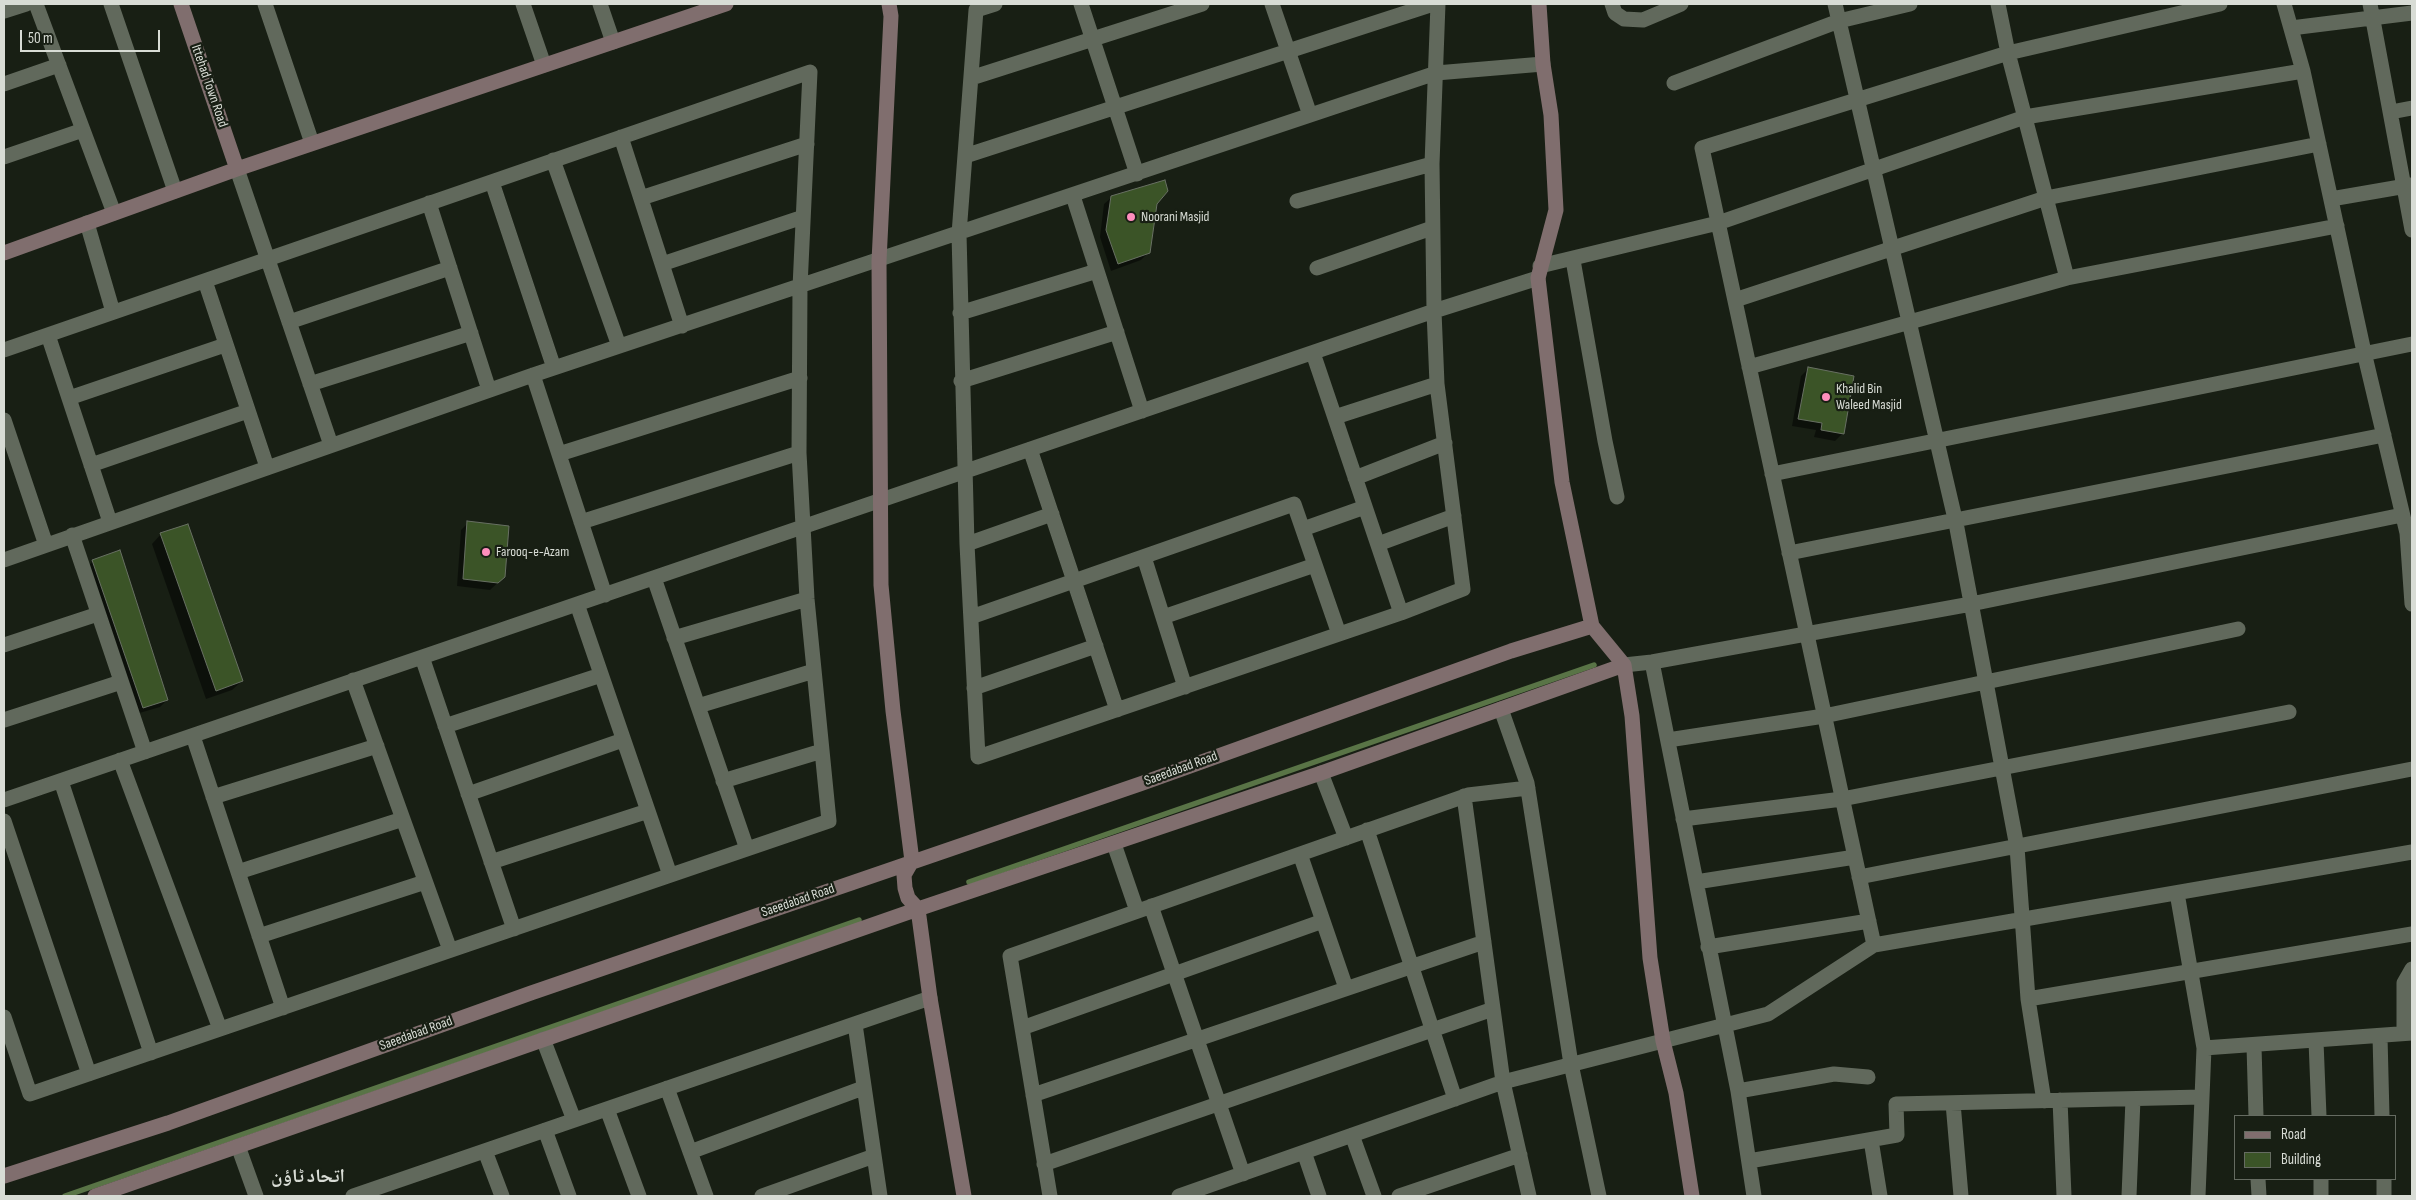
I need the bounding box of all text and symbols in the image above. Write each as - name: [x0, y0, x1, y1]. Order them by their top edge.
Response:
- scale bar: [22, 20, 162, 52]
- text: 50 m: [28, 29, 53, 48]
- street label: Ittehad Town Road: [187, 43, 231, 129]
- place label: Noorani Masjid: [1141, 209, 1209, 225]
- marker: Noorani Masjid: [1125, 211, 1137, 223]
- place label: Khalid Bin Waleed Masjid: [1836, 381, 1902, 414]
- marker: Khalid Bin Waleed Masjid: [1820, 391, 1832, 403]
- place label: Farooq-e-Azam: [496, 544, 569, 560]
- marker: Farooq-e-Azam: [480, 546, 492, 558]
- street label: Saeedabad Road: [1142, 748, 1220, 790]
- street label: Saeedabad Road: [759, 881, 837, 921]
- street label: Saeedabad Road: [377, 1013, 455, 1055]
- legend: [2234, 1115, 2396, 1180]
- text: Road: [2281, 1125, 2306, 1144]
- text: Building: [2281, 1150, 2321, 1169]
- district label: اتحاد ٹاؤن: [271, 1166, 345, 1188]

